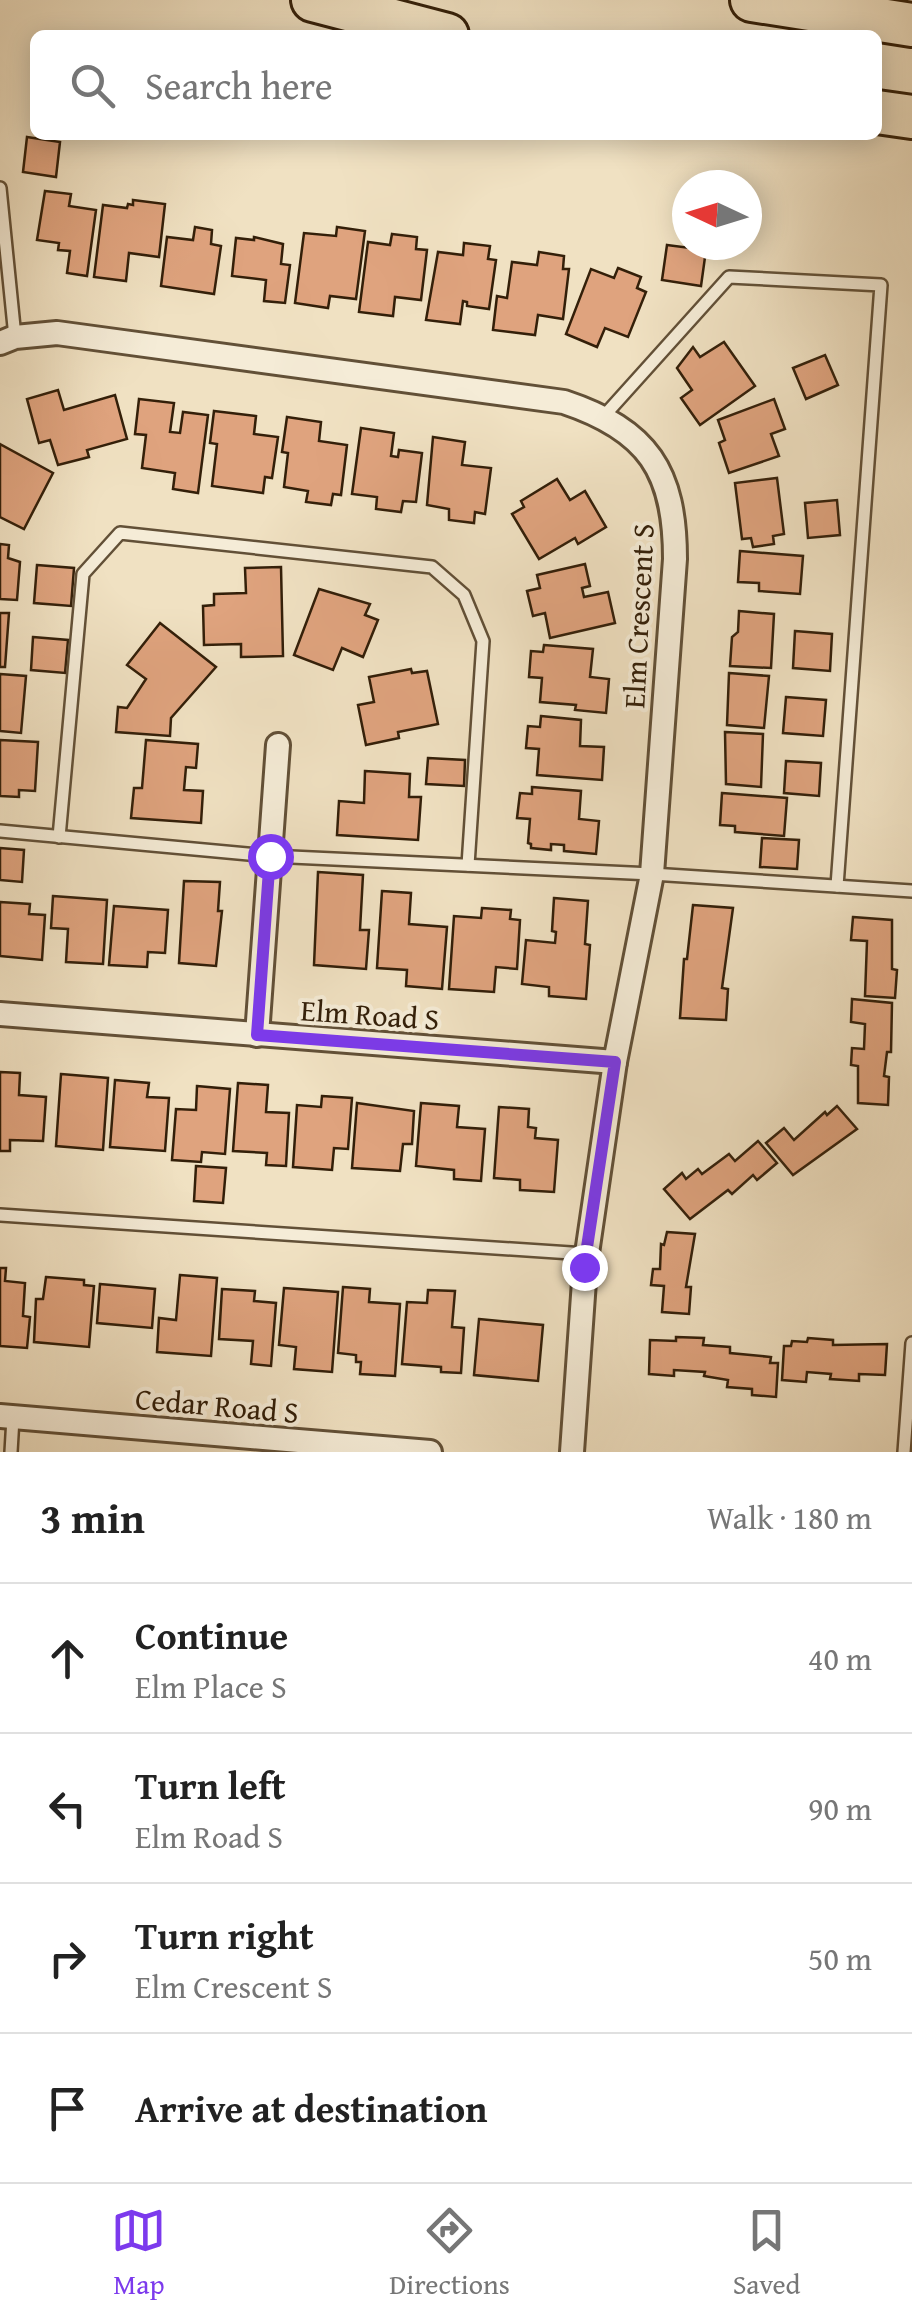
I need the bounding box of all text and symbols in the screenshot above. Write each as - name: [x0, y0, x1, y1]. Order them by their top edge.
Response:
- search box: [30, 30, 882, 140]
- text: Search here: [145, 57, 333, 113]
- icon: search: [65, 58, 120, 113]
- north arrow: [672, 170, 762, 260]
- street label: Elm Crescent S: [611, 522, 665, 710]
- route start: [248, 834, 294, 880]
- street label: Elm Road S: [299, 987, 441, 1041]
- route end: [562, 1245, 608, 1291]
- street label: Cedar Road S: [134, 1376, 300, 1434]
- text: 3 min: [40, 1487, 145, 1548]
- text: Walk · 180 m: [707, 1494, 872, 1541]
- text: Continue: [135, 1607, 288, 1663]
- icon: ahead: [40, 1631, 95, 1686]
- text: 40 m: [808, 1635, 872, 1682]
- text: Elm Place S: [135, 1663, 287, 1710]
- text: Turn left: [135, 1757, 286, 1813]
- icon: left: [40, 1781, 95, 1836]
- text: 90 m: [808, 1785, 872, 1832]
- text: Elm Road S: [135, 1813, 283, 1860]
- text: Turn right: [135, 1907, 314, 1963]
- icon: right: [40, 1931, 95, 1986]
- text: 50 m: [808, 1935, 872, 1982]
- text: Elm Crescent S: [135, 1963, 332, 2010]
- text: Arrive at destination: [135, 2080, 488, 2136]
- icon: arrive: [40, 2081, 95, 2136]
- tab: Map: [111, 2203, 166, 2304]
- tab: Directions: [389, 2203, 510, 2304]
- tab: Saved: [733, 2203, 801, 2304]

